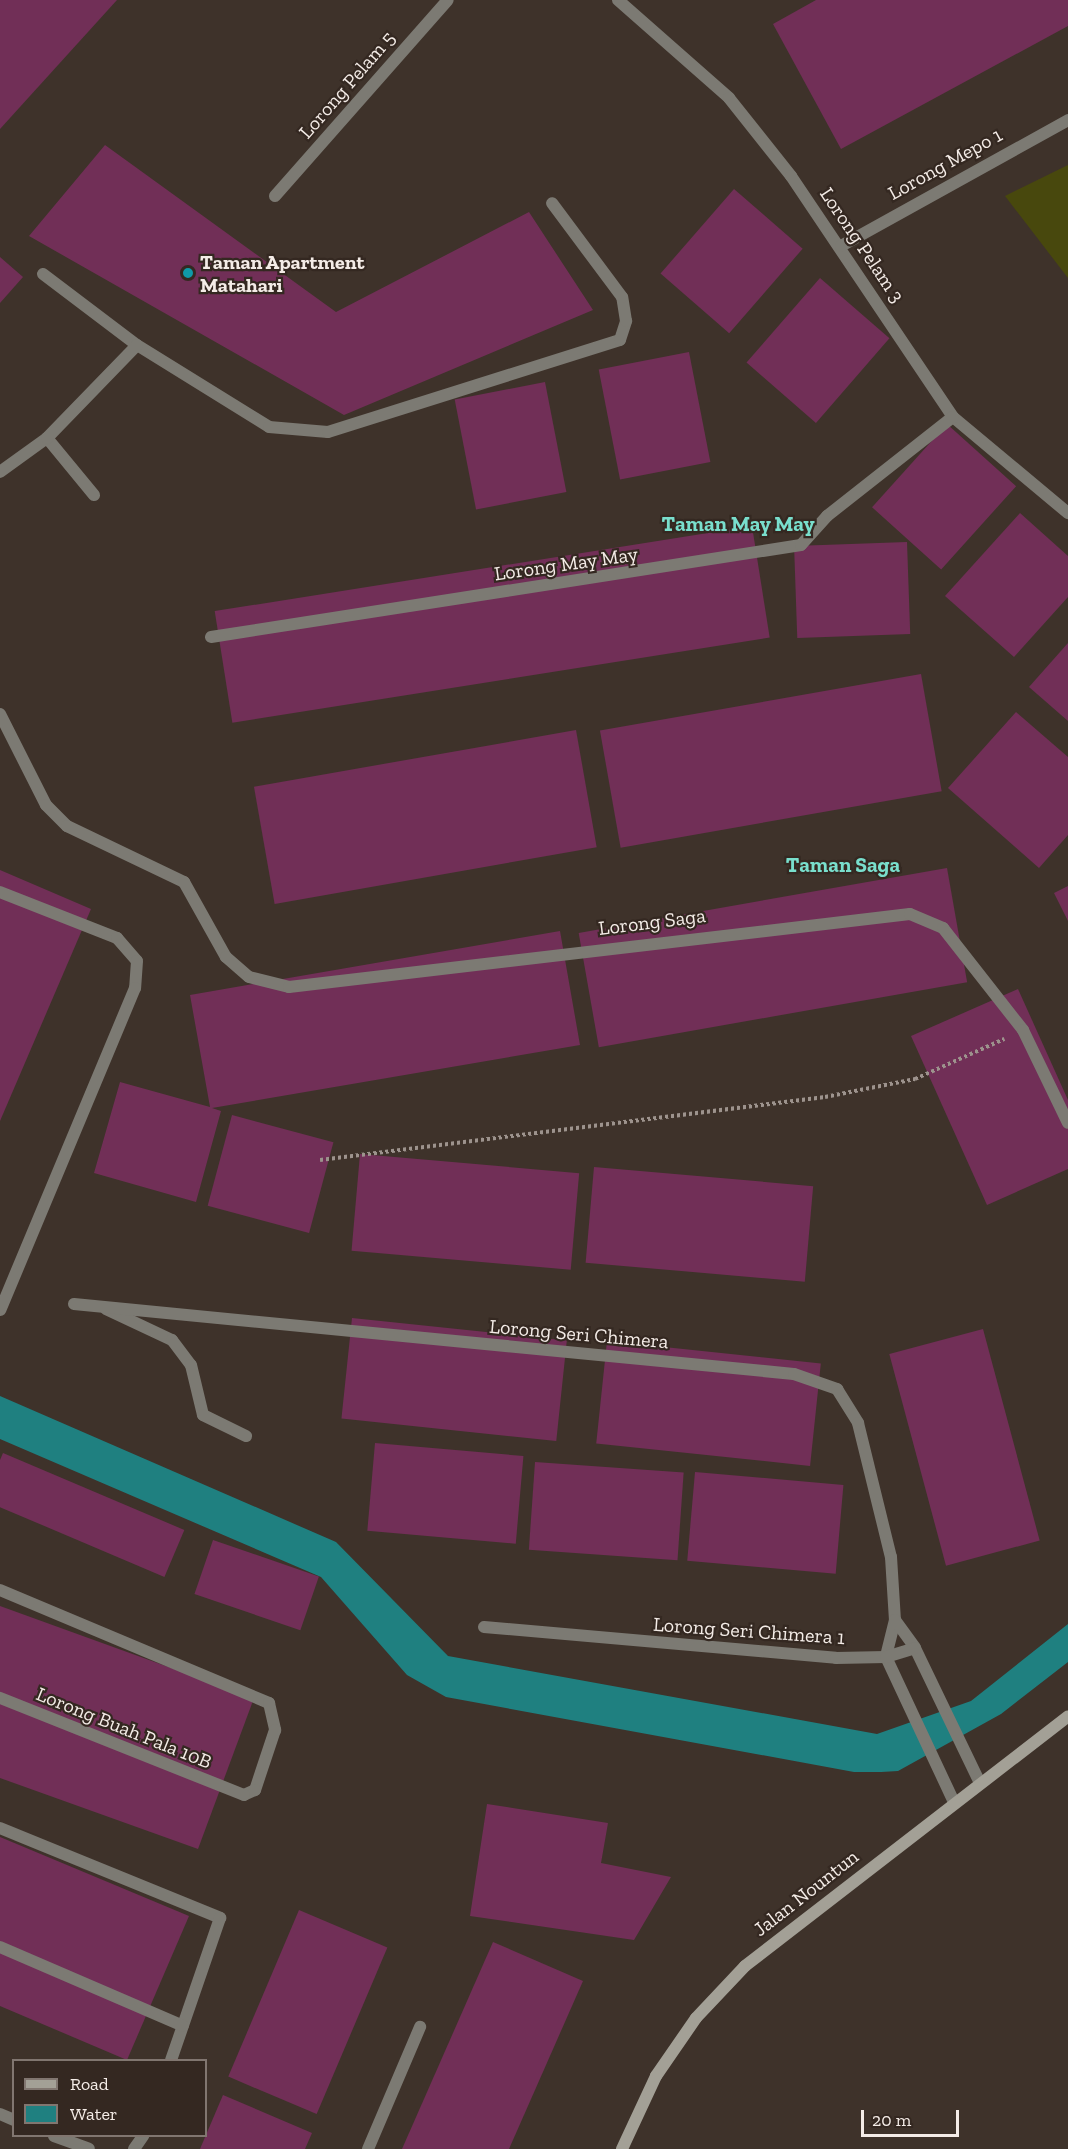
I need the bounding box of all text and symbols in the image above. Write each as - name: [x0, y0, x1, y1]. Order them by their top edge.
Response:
- street label: Lorong Pelam 5: [294, 26, 400, 144]
- street label: Lorong Mepo 1: [884, 123, 1006, 205]
- street label: Lorong Pelam 3: [815, 183, 909, 307]
- place label: Taman Apartment Matahari: [200, 250, 365, 297]
- marker: Taman Apartment Matahari: [181, 266, 195, 280]
- district label: Taman May May: [661, 511, 815, 537]
- street label: Lorong May May: [492, 542, 640, 586]
- district label: Taman Saga: [786, 852, 900, 878]
- street label: Lorong Saga: [597, 904, 707, 940]
- street label: Lorong Seri Chimera: [488, 1314, 670, 1354]
- street label: Lorong Seri Chimera 1: [652, 1612, 846, 1650]
- street label: Lorong Buah Pala 10B: [33, 1682, 215, 1774]
- street label: Jalan Nountun: [749, 1845, 863, 1941]
- legend: [12, 2059, 207, 2137]
- text: Road: [70, 2073, 109, 2095]
- scale bar: [864, 2098, 962, 2136]
- text: Water: [70, 2103, 117, 2125]
- text: 20 m: [872, 2109, 911, 2131]

